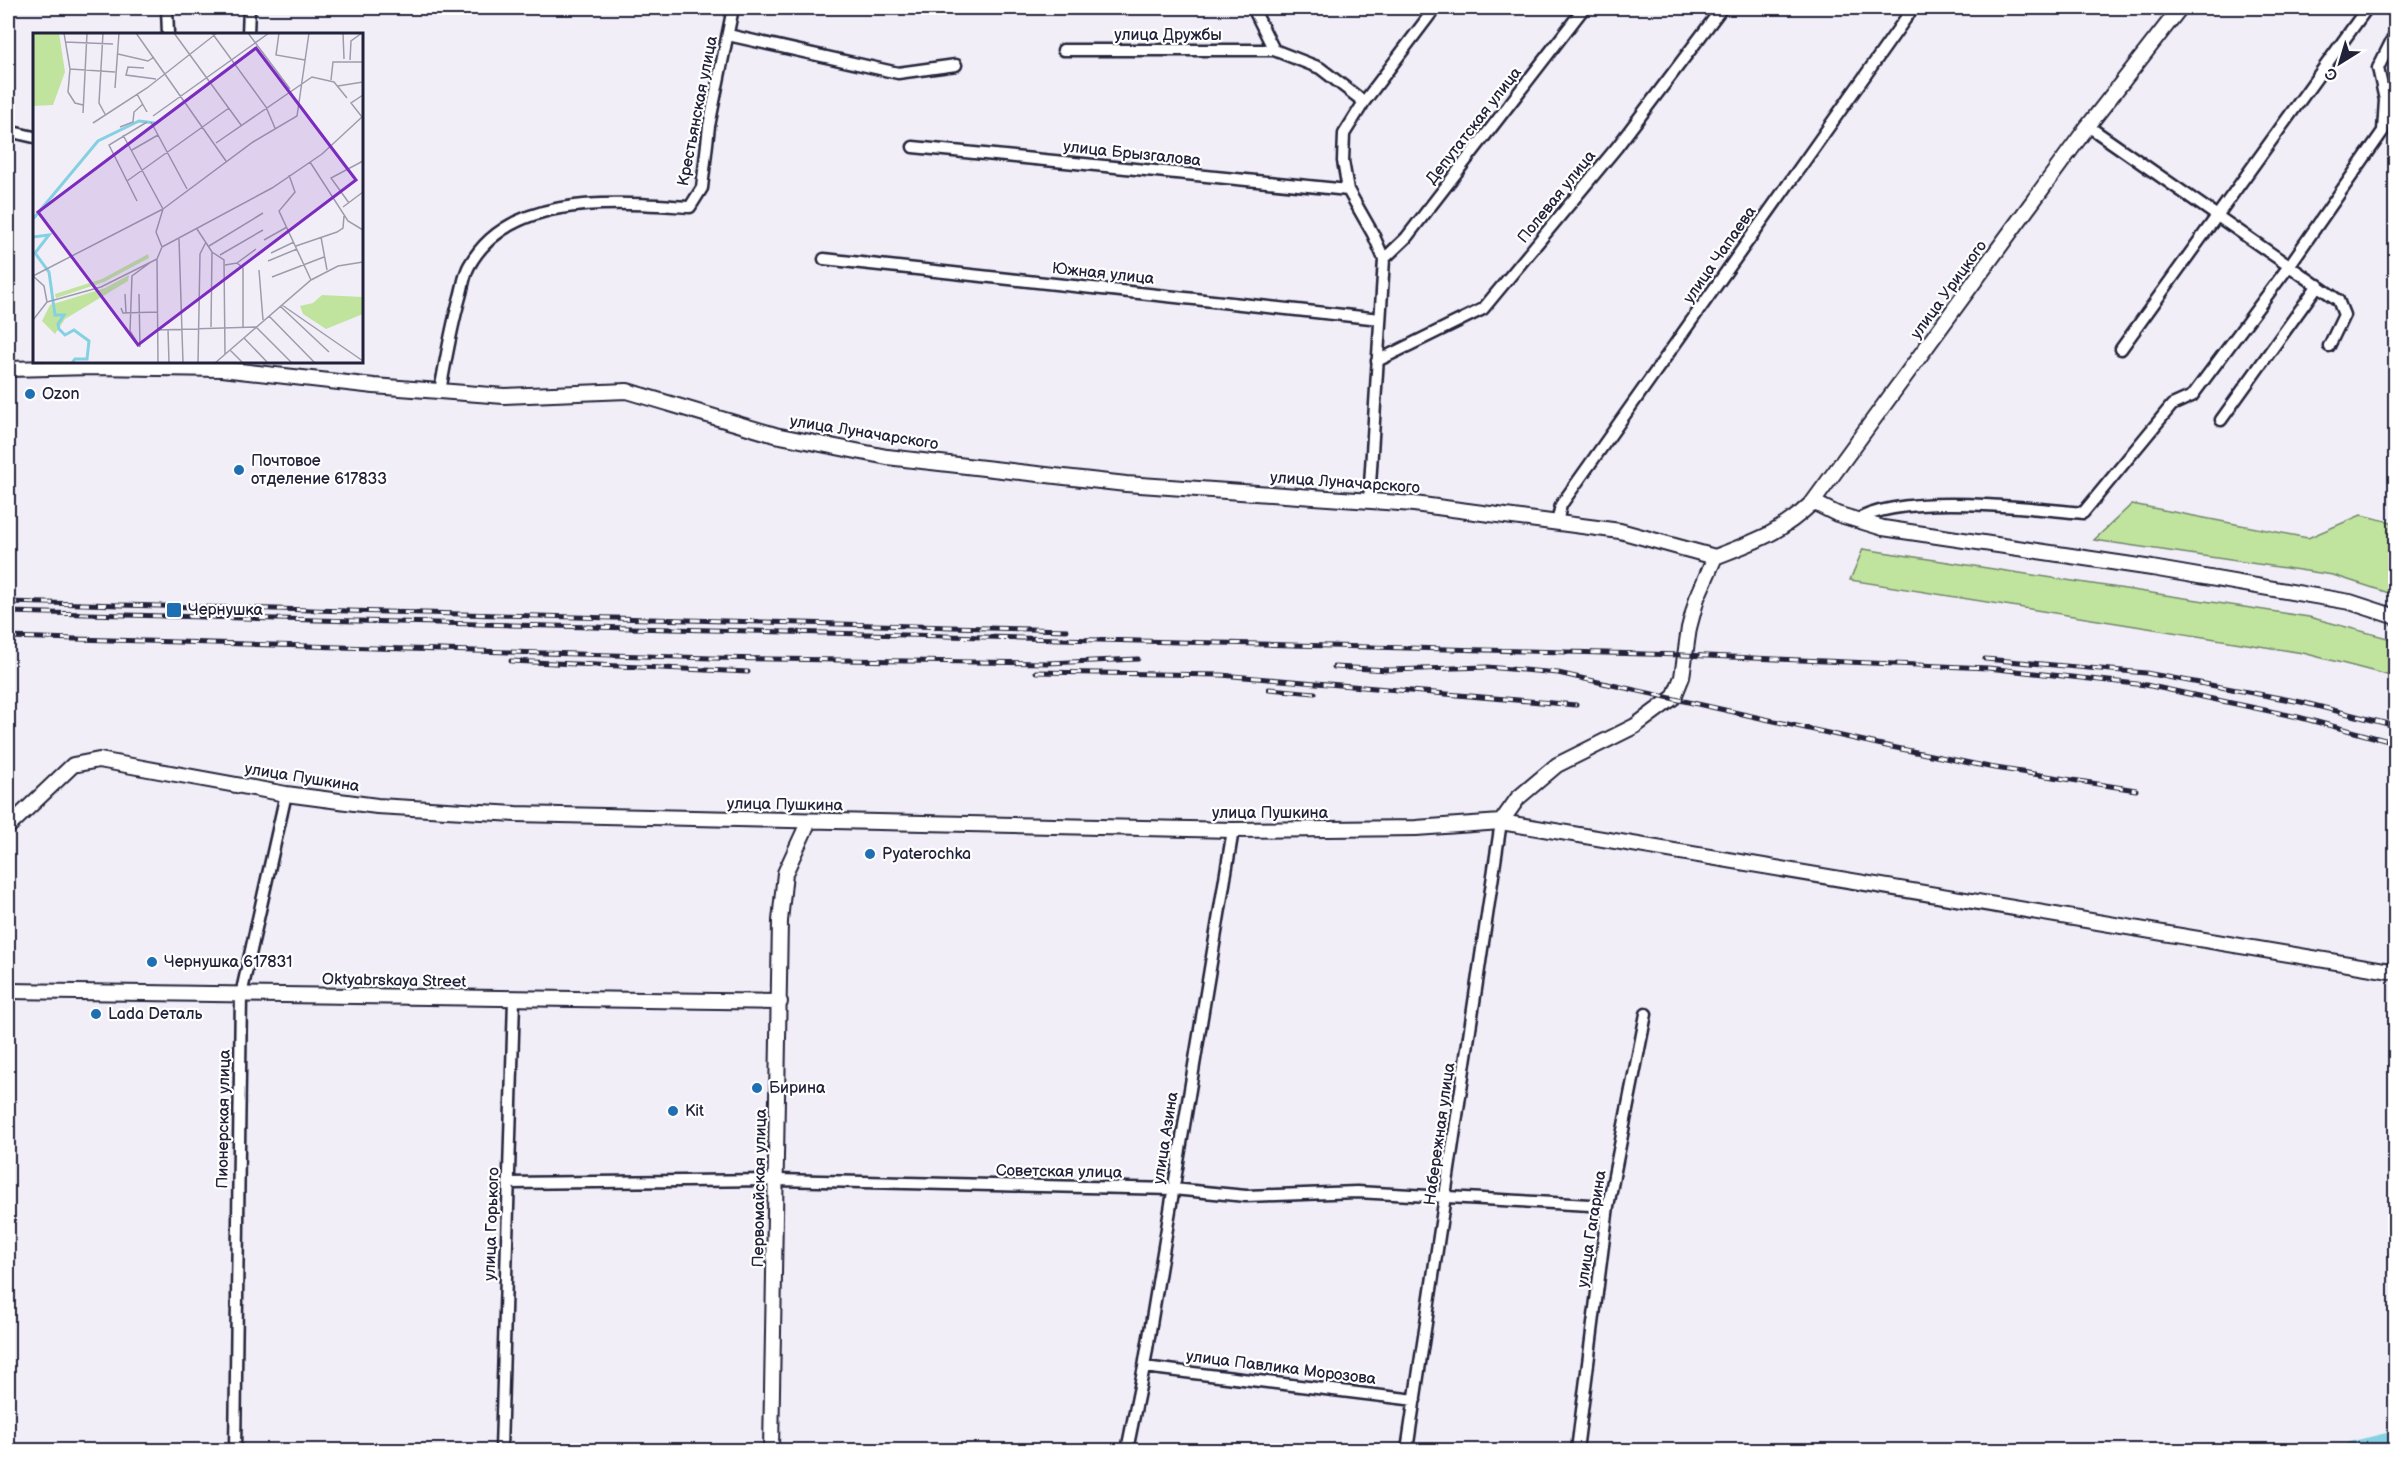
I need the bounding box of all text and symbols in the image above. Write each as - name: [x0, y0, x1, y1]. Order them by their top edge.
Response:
- street label: улица Дружбы: [1114, 26, 1222, 45]
- inset map: [33, 33, 363, 363]
- north arrow: [2310, 33, 2370, 93]
- street label: Крестьянская улица: [674, 34, 722, 188]
- street label: Депутатская улица: [1422, 63, 1526, 188]
- text: С: [2322, 63, 2342, 85]
- street label: улица Брызгалова: [1062, 137, 1202, 171]
- street label: Полевая улица: [1514, 147, 1600, 247]
- street label: улица Чапаева: [1679, 202, 1761, 307]
- street label: улица Урицкого: [1907, 237, 1991, 343]
- street label: Южная улица: [1051, 259, 1156, 289]
- place label: Ozon: [42, 385, 80, 404]
- marker: Ozon: [23, 387, 37, 401]
- street label: улица Луначарского: [788, 412, 940, 454]
- place label: Почтовое отделение 617833: [251, 452, 387, 489]
- marker: Почтовое отделение 617833: [232, 463, 246, 477]
- street label: улица Луначарского: [1269, 468, 1421, 498]
- marker: Чернушка: [165, 601, 183, 619]
- place label: Чернушка: [188, 601, 264, 620]
- street label: улица Пушкина: [243, 760, 361, 797]
- street label: улица Пушкина: [727, 794, 844, 816]
- street label: улица Пушкина: [1212, 804, 1329, 823]
- place label: Pyaterochka: [882, 845, 971, 864]
- marker: Pyaterochka: [863, 847, 877, 861]
- place label: Чернушка 617831: [164, 953, 293, 972]
- marker: Чернушка 617831: [145, 955, 159, 969]
- street label: Oktyabrskaya Street: [322, 970, 466, 992]
- place label: Lada Dеталь: [108, 1005, 203, 1024]
- marker: Lada Dеталь: [89, 1007, 103, 1021]
- street label: Пионерская улица: [213, 1049, 235, 1189]
- street label: Набережная улица: [1421, 1061, 1460, 1207]
- place label: Бирина: [769, 1079, 826, 1098]
- marker: Бирина: [750, 1081, 764, 1095]
- street label: улица Азина: [1149, 1090, 1183, 1186]
- place label: Kit: [685, 1102, 704, 1121]
- marker: Kit: [666, 1104, 680, 1118]
- street label: Первомайская улица: [749, 1108, 771, 1268]
- street label: Советская улица: [996, 1161, 1123, 1183]
- street label: улица Горького: [481, 1167, 503, 1281]
- street label: улица Гагарина: [1573, 1168, 1611, 1289]
- street label: улица Павлика Морозова: [1185, 1347, 1378, 1389]

